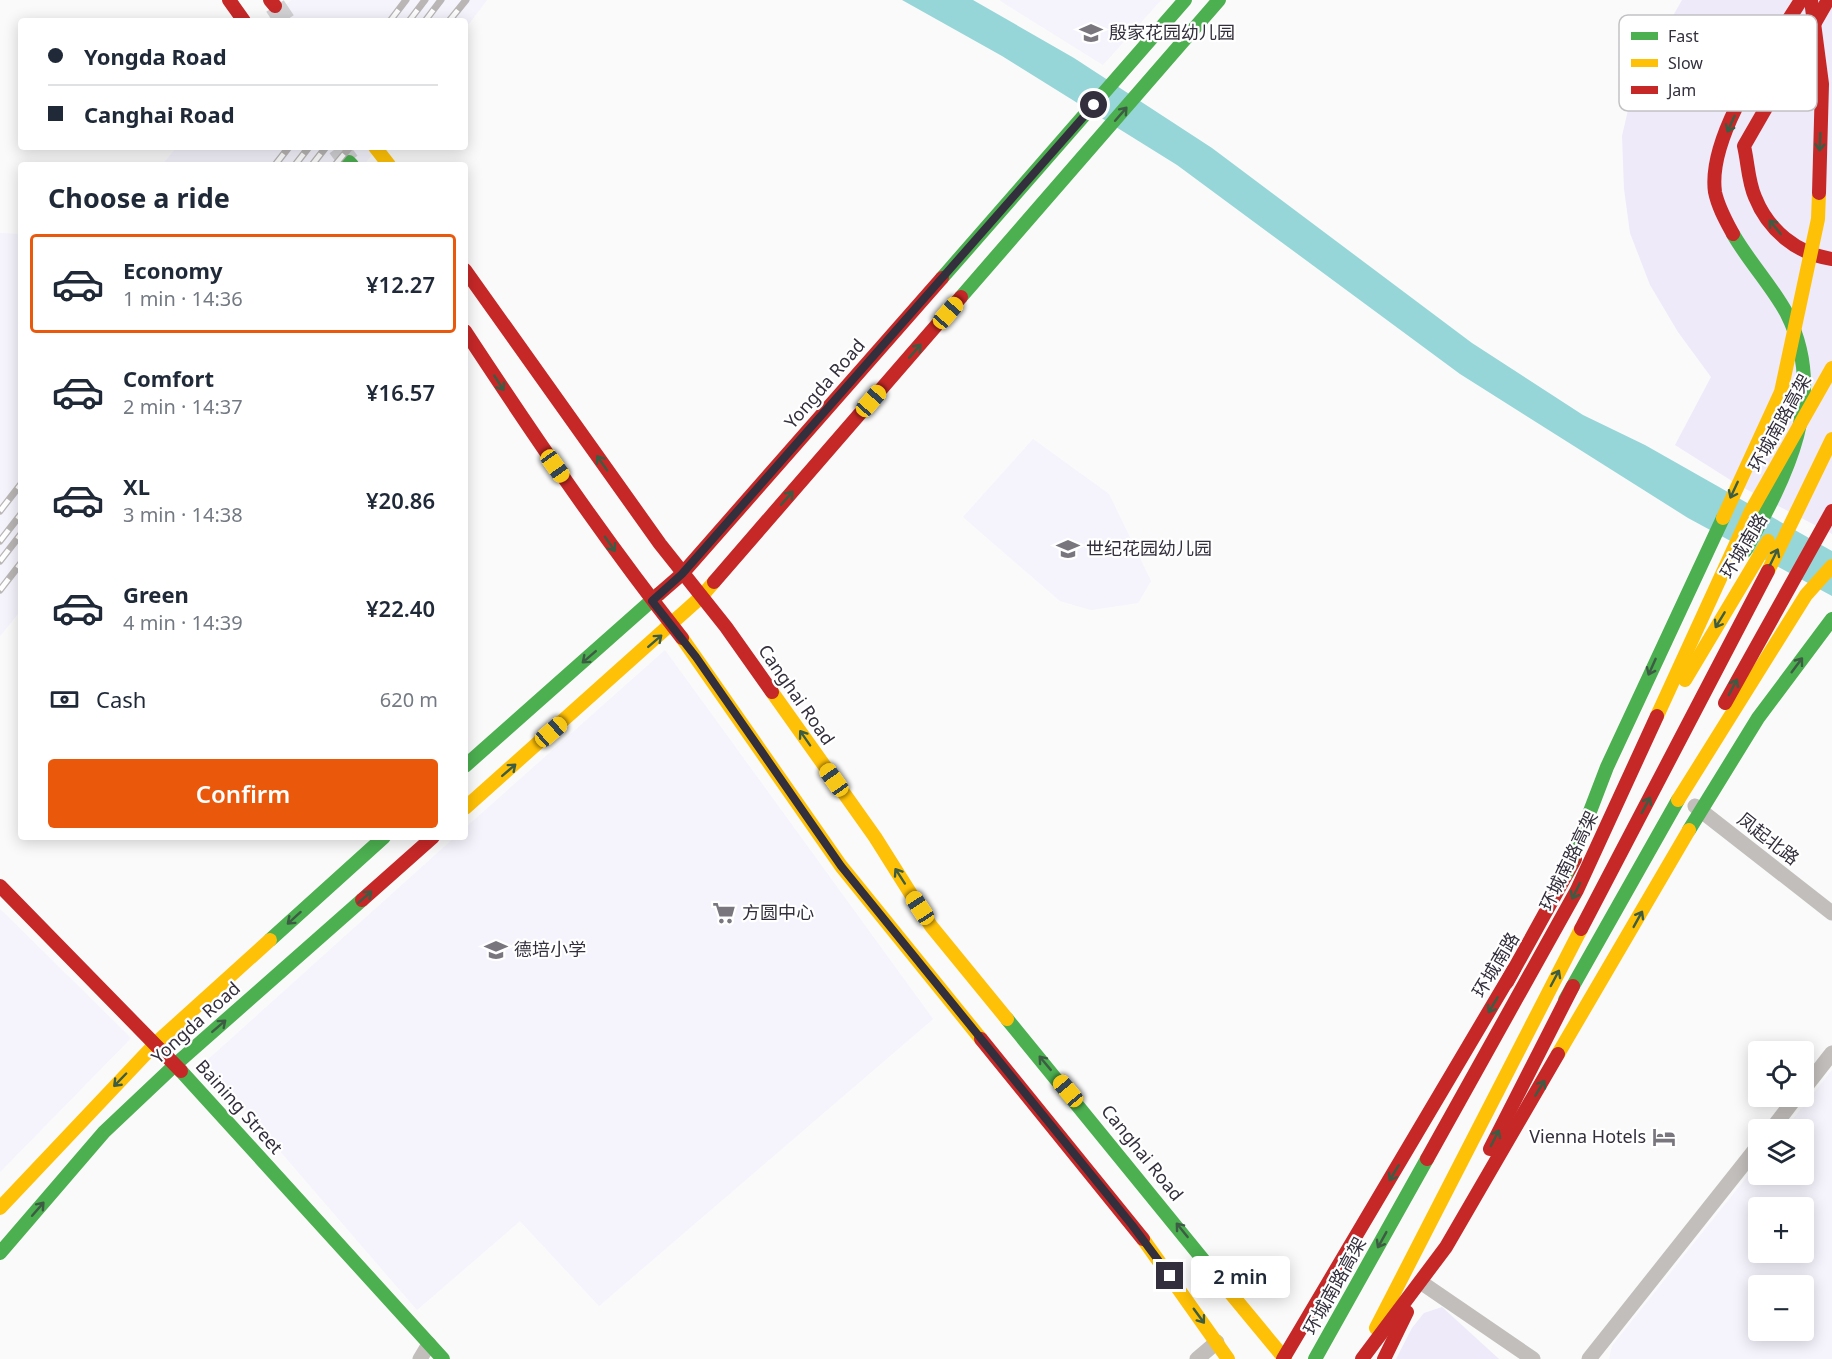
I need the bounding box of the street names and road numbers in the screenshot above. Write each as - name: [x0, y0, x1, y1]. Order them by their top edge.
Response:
- street label: Yongda Road: [779, 333, 870, 433]
- street label: 环城南路高架: [1742, 369, 1816, 476]
- street label: 环城南路: [1714, 508, 1772, 583]
- street label: Canghai Road: [753, 639, 840, 749]
- street label: 环城南路高架: [1534, 807, 1603, 914]
- street label: 凤起北路: [1733, 807, 1804, 870]
- street label: 环城南路: [1466, 927, 1524, 1002]
- street label: Yongda Road: [146, 976, 245, 1068]
- street label: Baining Street: [191, 1054, 289, 1159]
- street label: Canghai Road: [1096, 1099, 1189, 1206]
- street label: 环城南路高架: [1297, 1232, 1371, 1339]

